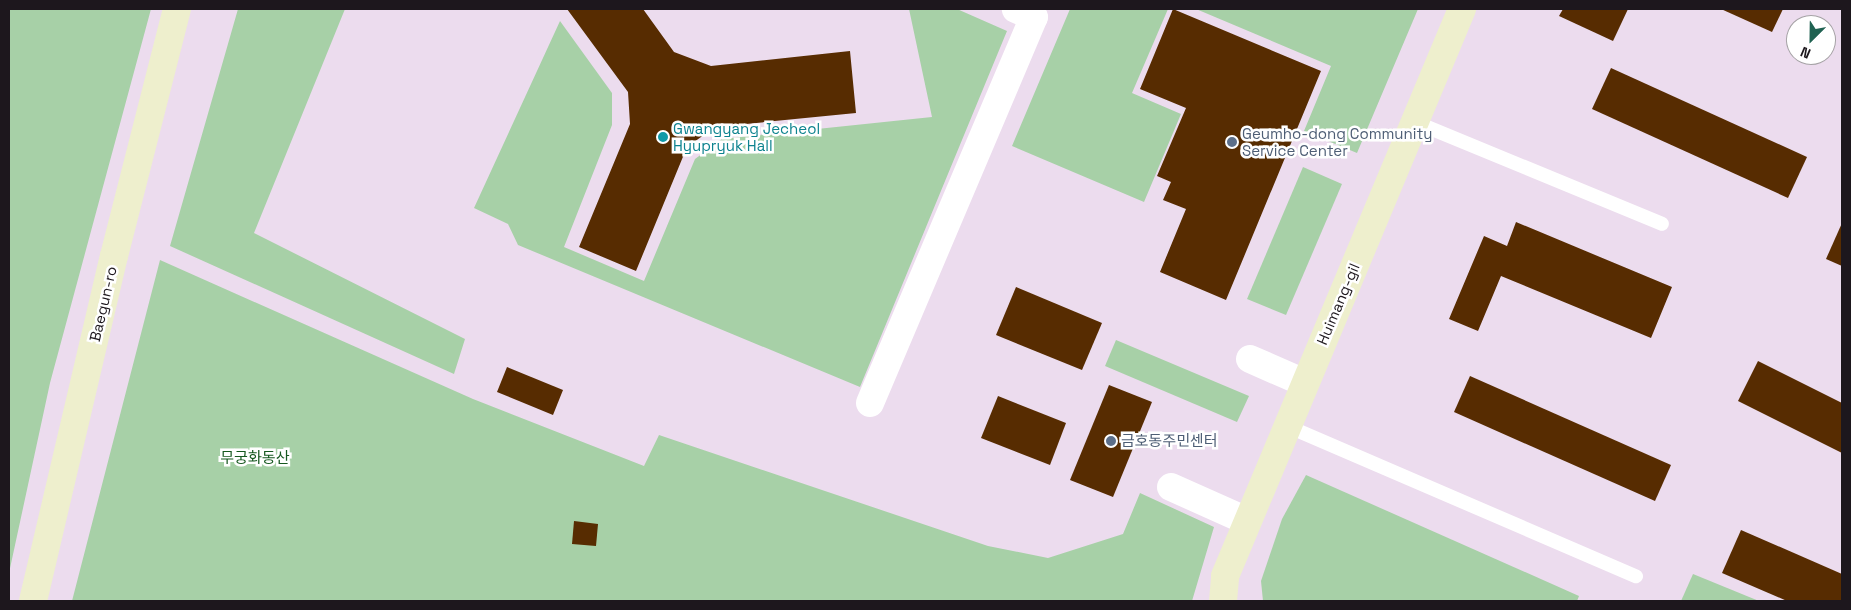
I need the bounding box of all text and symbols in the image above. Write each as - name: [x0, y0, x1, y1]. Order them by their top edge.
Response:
- north arrow: [1786, 15, 1836, 65]
- text: N: [1798, 43, 1813, 63]
- place label: Gwangyang Jecheol Hyupryuk Hall: [673, 119, 820, 154]
- place label: Geumho-dong Community Service Center: [1242, 124, 1432, 159]
- marker: Gwangyang Jecheol Hyupryuk Hall: [657, 131, 669, 143]
- marker: Geumho-dong Community Service Center: [1226, 136, 1238, 148]
- street label: Huimang-gil: [1313, 261, 1363, 347]
- street label: Baegun-ro: [86, 265, 120, 343]
- place label: 금호동주민센터: [1121, 432, 1218, 450]
- marker: 금호동주민센터: [1105, 435, 1117, 447]
- park label: 무궁화동산: [221, 449, 289, 467]

